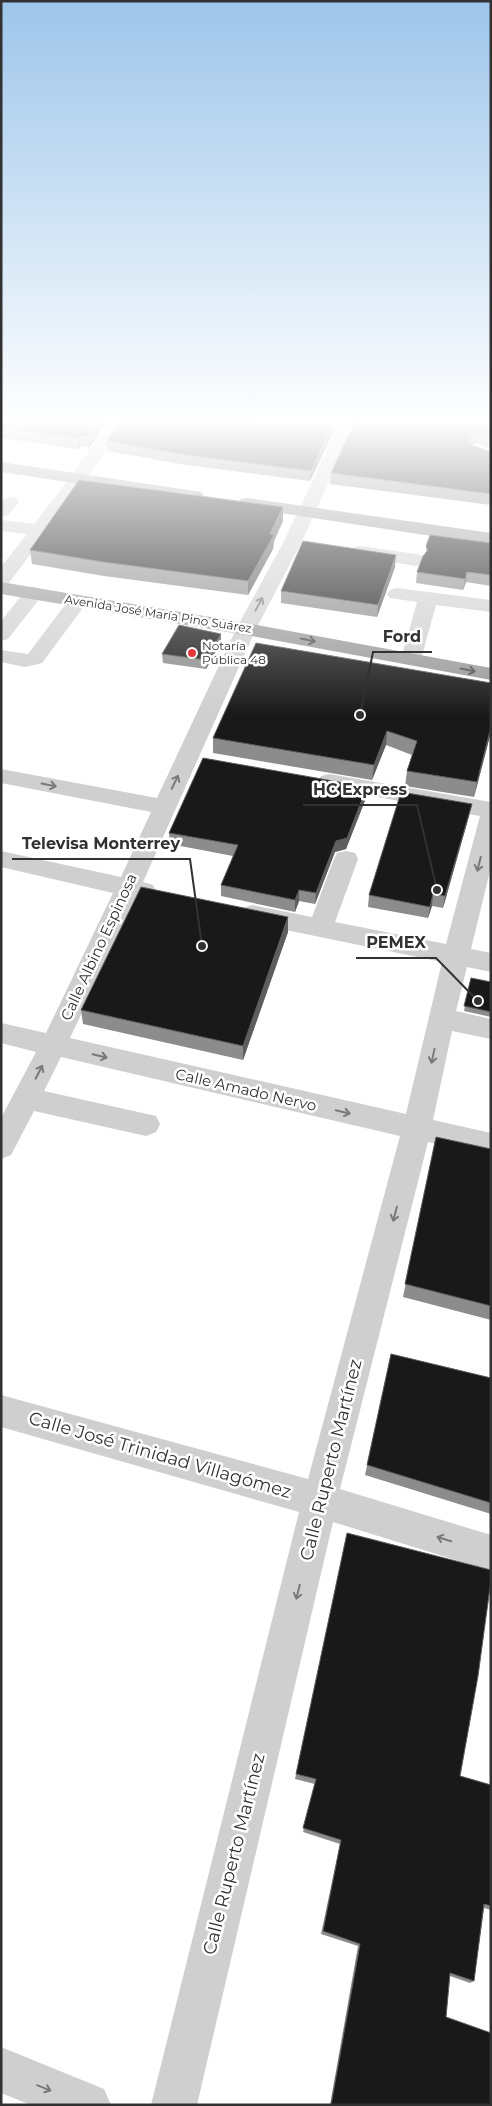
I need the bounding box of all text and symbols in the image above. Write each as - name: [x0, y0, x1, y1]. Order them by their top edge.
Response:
- street label: Avenida José María Pino Suárez: [63, 591, 253, 636]
- one-way arrow: [254, 596, 264, 611]
- callout: Ford: [373, 621, 432, 652]
- text: Ford: [383, 627, 421, 646]
- one-way arrow: [300, 636, 316, 645]
- place label: Notaría Pública 48: [202, 638, 266, 667]
- marker: Notaría Pública 48: [186, 647, 198, 659]
- one-way arrow: [459, 666, 475, 675]
- callout: HC Express: [303, 774, 417, 805]
- one-way arrow: [171, 775, 181, 790]
- one-way arrow: [41, 780, 57, 790]
- text: HC Express: [313, 780, 408, 799]
- callout: Televisa Monterrey: [12, 828, 190, 859]
- text: Televisa Monterrey: [22, 834, 180, 853]
- one-way arrow: [474, 856, 483, 872]
- street label: Calle Albino Espinosa: [56, 870, 141, 1023]
- callout: PEMEX: [356, 927, 436, 958]
- text: PEMEX: [366, 933, 426, 952]
- one-way arrow: [428, 1048, 437, 1064]
- one-way arrow: [91, 1052, 107, 1061]
- street label: Calle Amado Nervo: [174, 1064, 319, 1115]
- one-way arrow: [35, 1065, 44, 1080]
- one-way arrow: [335, 1108, 351, 1117]
- one-way arrow: [389, 1205, 399, 1221]
- street label: Calle Ruperto Martínez: [295, 1357, 367, 1563]
- street label: Calle José Trinidad Villagómez: [26, 1407, 294, 1503]
- one-way arrow: [437, 1533, 453, 1543]
- one-way arrow: [293, 1583, 302, 1599]
- street label: Calle Ruperto Martínez: [198, 1751, 270, 1957]
- one-way arrow: [37, 2084, 52, 2093]

